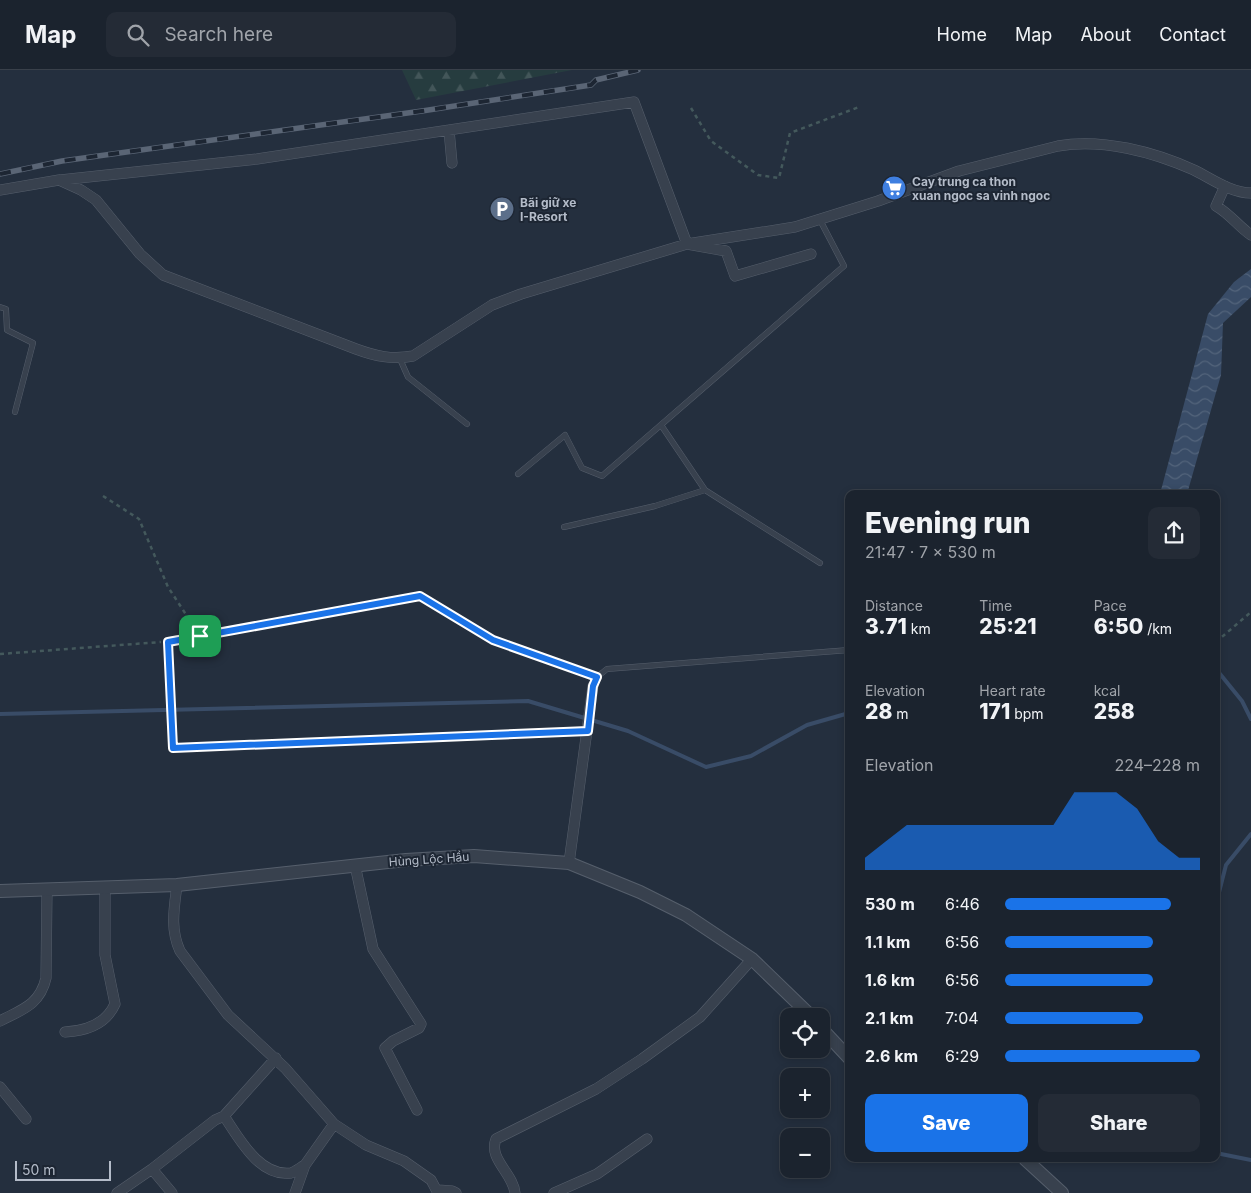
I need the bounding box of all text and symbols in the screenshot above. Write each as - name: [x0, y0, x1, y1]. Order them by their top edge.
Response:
- search box: [106, 12, 456, 57]
- text: Map: [25, 20, 76, 49]
- icon: search: [124, 21, 152, 49]
- text: Search here: [164, 23, 273, 46]
- text: Home: [937, 24, 987, 45]
- text: Map: [1015, 24, 1052, 45]
- text: About: [1080, 24, 1131, 45]
- text: Contact: [1159, 24, 1226, 45]
- place label: Cay trung ca thon xuan ngoc sa vinh ngoc: [912, 174, 1050, 203]
- supermarket icon: Cay trung ca thon xuan ngoc sa vinh ngoc: [881, 175, 907, 201]
- place label: Bãi giữ xe I-Resort: [520, 195, 576, 224]
- parking icon: Bãi giữ xe I-Resort: [489, 196, 515, 222]
- text: Evening run: [865, 506, 1031, 540]
- button: share: [1148, 507, 1200, 559]
- text: 21:47 · 7 × 530 m: [865, 542, 996, 562]
- text: Distance: [865, 597, 923, 614]
- text: Time: [979, 597, 1012, 614]
- text: Pace: [1094, 597, 1127, 614]
- text: 3.71: [865, 614, 907, 639]
- text: 25:21: [979, 614, 1036, 639]
- text: 6:50: [1094, 614, 1143, 639]
- pin: [179, 615, 221, 657]
- text: km: [907, 620, 931, 637]
- text: /km: [1143, 620, 1172, 637]
- icon: arrive: [186, 622, 214, 650]
- text: Elevation: [865, 682, 925, 699]
- text: Heart rate: [979, 682, 1046, 699]
- text: kcal: [1094, 682, 1120, 699]
- text: 28: [865, 699, 892, 724]
- text: 171: [979, 699, 1010, 724]
- text: 258: [1094, 699, 1135, 724]
- text: m: [892, 705, 909, 722]
- text: bpm: [1010, 705, 1044, 722]
- text: Elevation: [865, 755, 934, 775]
- text: 224–228 m: [1114, 755, 1200, 775]
- street label: Hùng Lộc Hầu: [388, 849, 470, 869]
- text: 530 m: [865, 894, 915, 914]
- text: 6:46: [945, 894, 980, 914]
- text: 1.1 km: [865, 932, 910, 952]
- text: 6:56: [945, 932, 979, 952]
- text: 1.6 km: [865, 970, 915, 990]
- text: 6:56: [945, 970, 979, 990]
- map controls: [780, 1008, 830, 1178]
- button: locate: [780, 1008, 830, 1058]
- text: 2.1 km: [865, 1008, 914, 1028]
- text: 7:04: [945, 1008, 979, 1028]
- text: 2.6 km: [865, 1046, 918, 1066]
- text: 6:29: [945, 1046, 979, 1066]
- button: +: [780, 1068, 830, 1118]
- button: Save: [865, 1094, 1028, 1152]
- button: Share: [1038, 1094, 1200, 1152]
- button: −: [780, 1128, 830, 1178]
- scale bar: [15, 1158, 111, 1181]
- text: 50 m: [22, 1161, 56, 1178]

